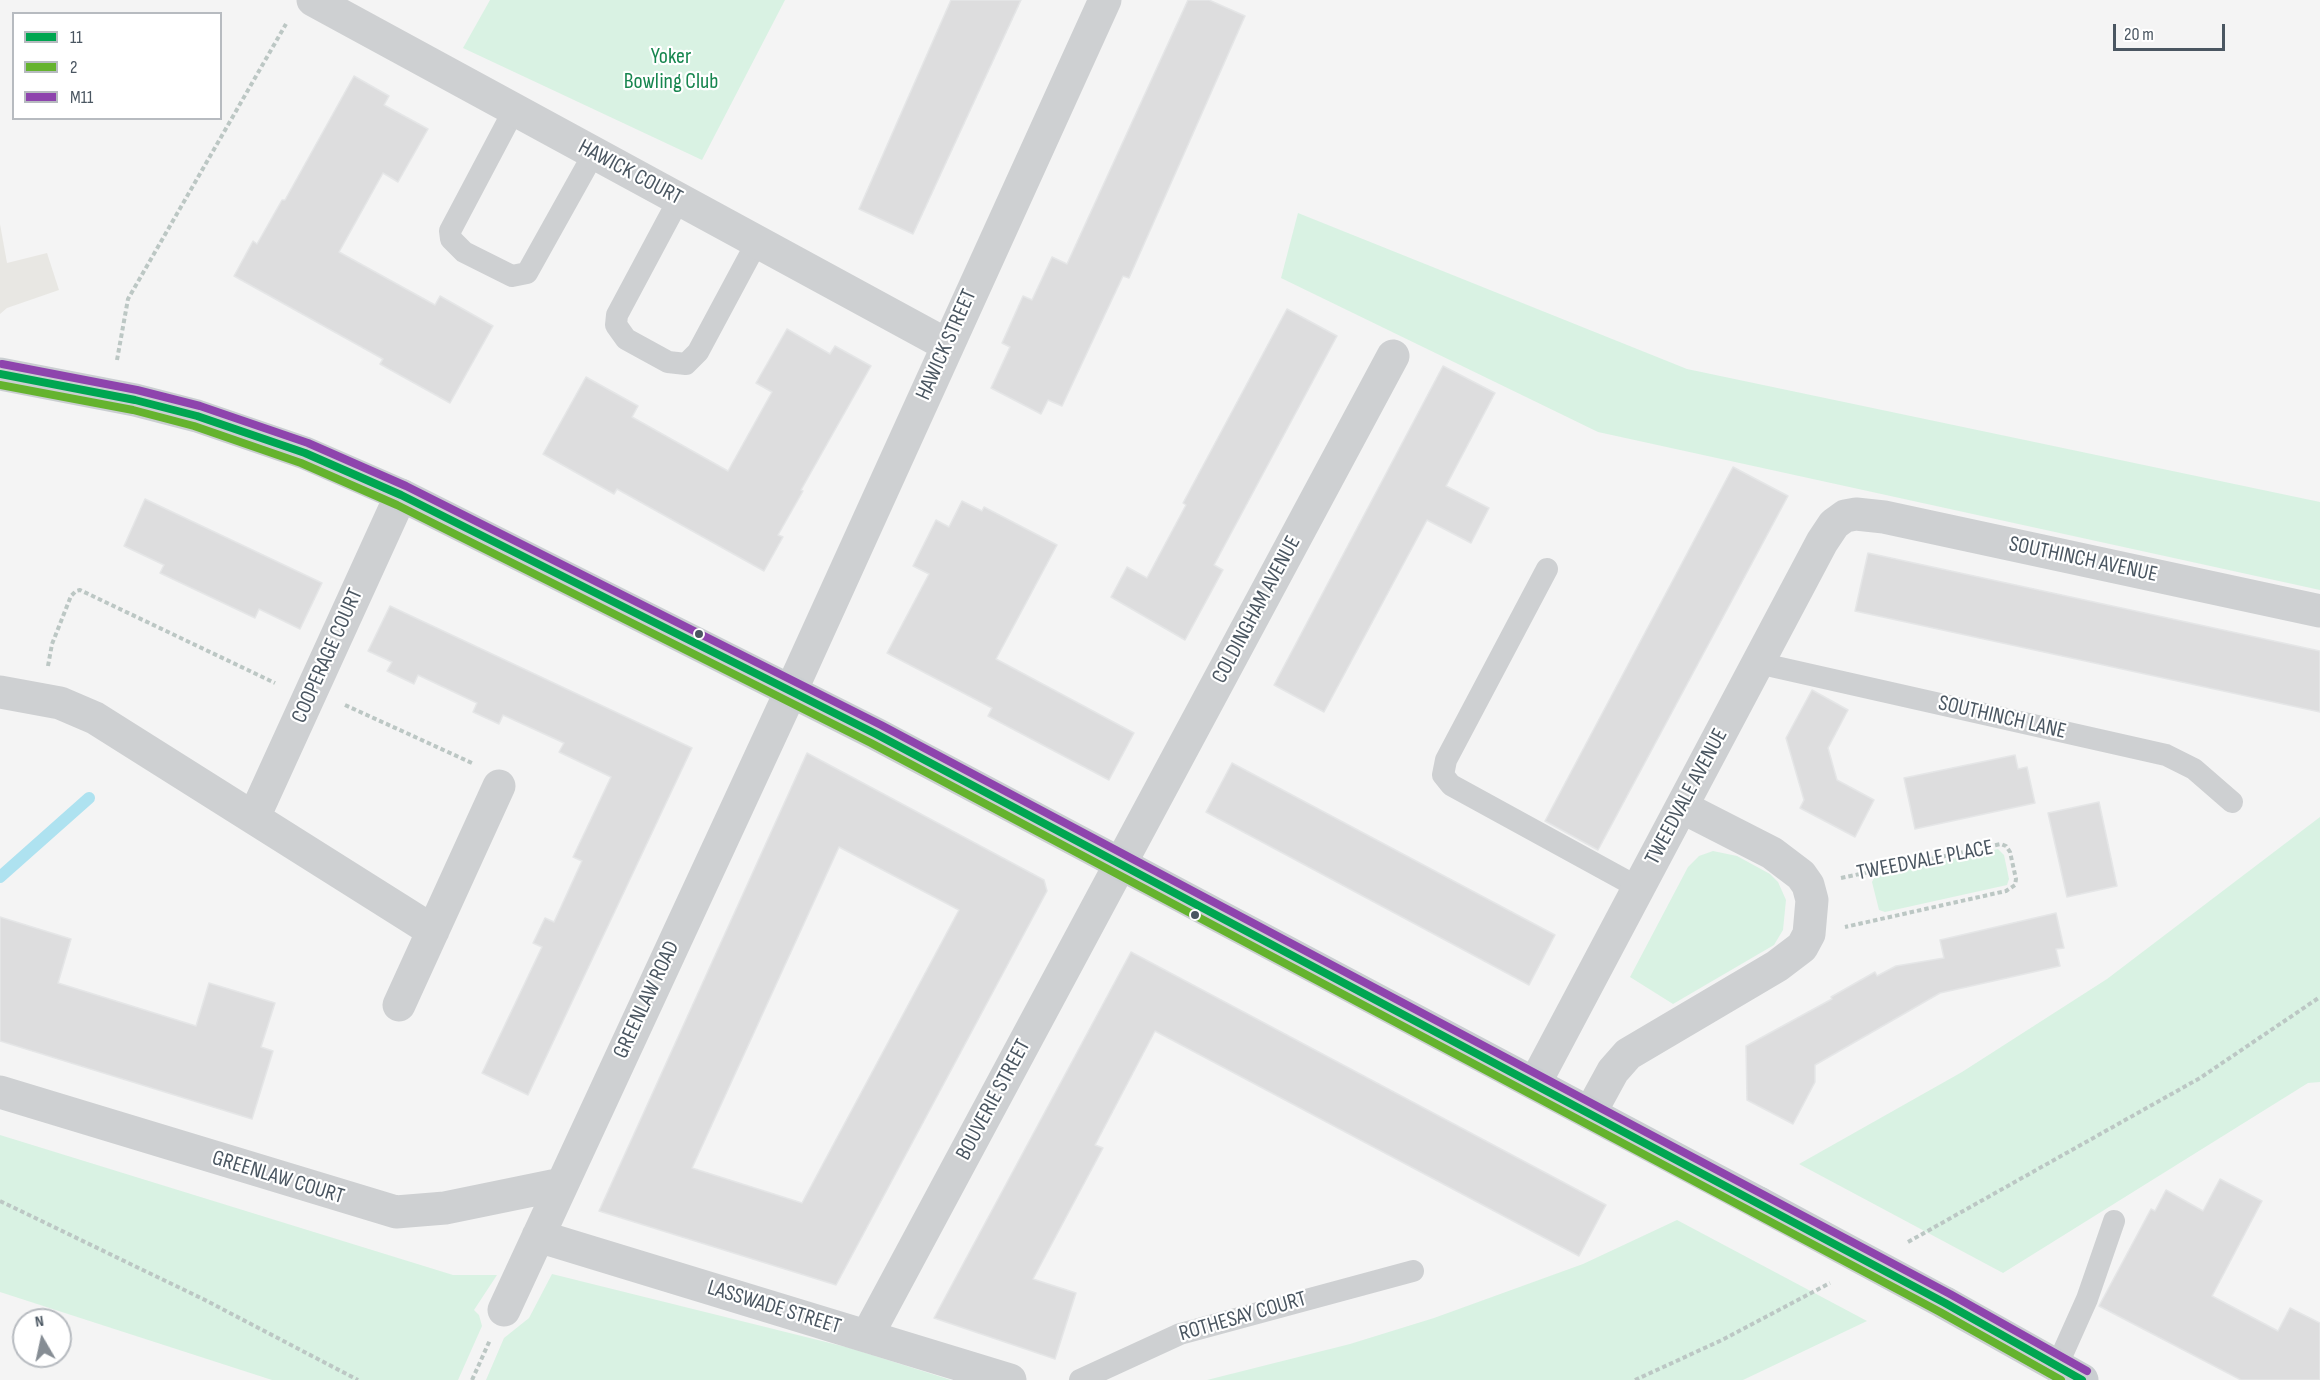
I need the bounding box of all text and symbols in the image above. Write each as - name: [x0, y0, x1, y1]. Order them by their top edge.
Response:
- legend: [12, 12, 222, 120]
- scale bar: [2116, 12, 2228, 50]
- text: 20 m: [2124, 24, 2154, 45]
- text: 11: [70, 27, 83, 48]
- park label: Yoker Bowling Club: [624, 44, 718, 96]
- text: 2: [70, 57, 77, 78]
- text: M11: [70, 87, 93, 108]
- street label: HAWICK COURT: [573, 135, 687, 211]
- street label: HAWICK STREET: [911, 286, 983, 404]
- street label: SOUTHINCH AVENUE: [2006, 531, 2160, 589]
- street label: COLDINGHAM AVENUE: [1207, 532, 1307, 688]
- street label: COOPERAGE COURT: [287, 585, 369, 727]
- unlabelled marker: [693, 628, 705, 640]
- street label: SOUTHINCH LANE: [1936, 690, 2068, 746]
- street label: TWEEDVALE AVENUE: [1640, 724, 1734, 870]
- street label: TWEEDVALE PLACE: [1855, 835, 1995, 887]
- unlabelled marker: [1189, 909, 1201, 921]
- street label: GREENLAW ROAD: [608, 937, 686, 1063]
- street label: BOUVERIE STREET: [951, 1035, 1037, 1165]
- street label: GREENLAW COURT: [209, 1145, 347, 1211]
- street label: LASSWADE STREET: [704, 1275, 844, 1341]
- street label: ROTHESAY COURT: [1176, 1286, 1310, 1348]
- north arrow: [12, 1308, 72, 1368]
- text: N: [34, 1312, 45, 1332]

